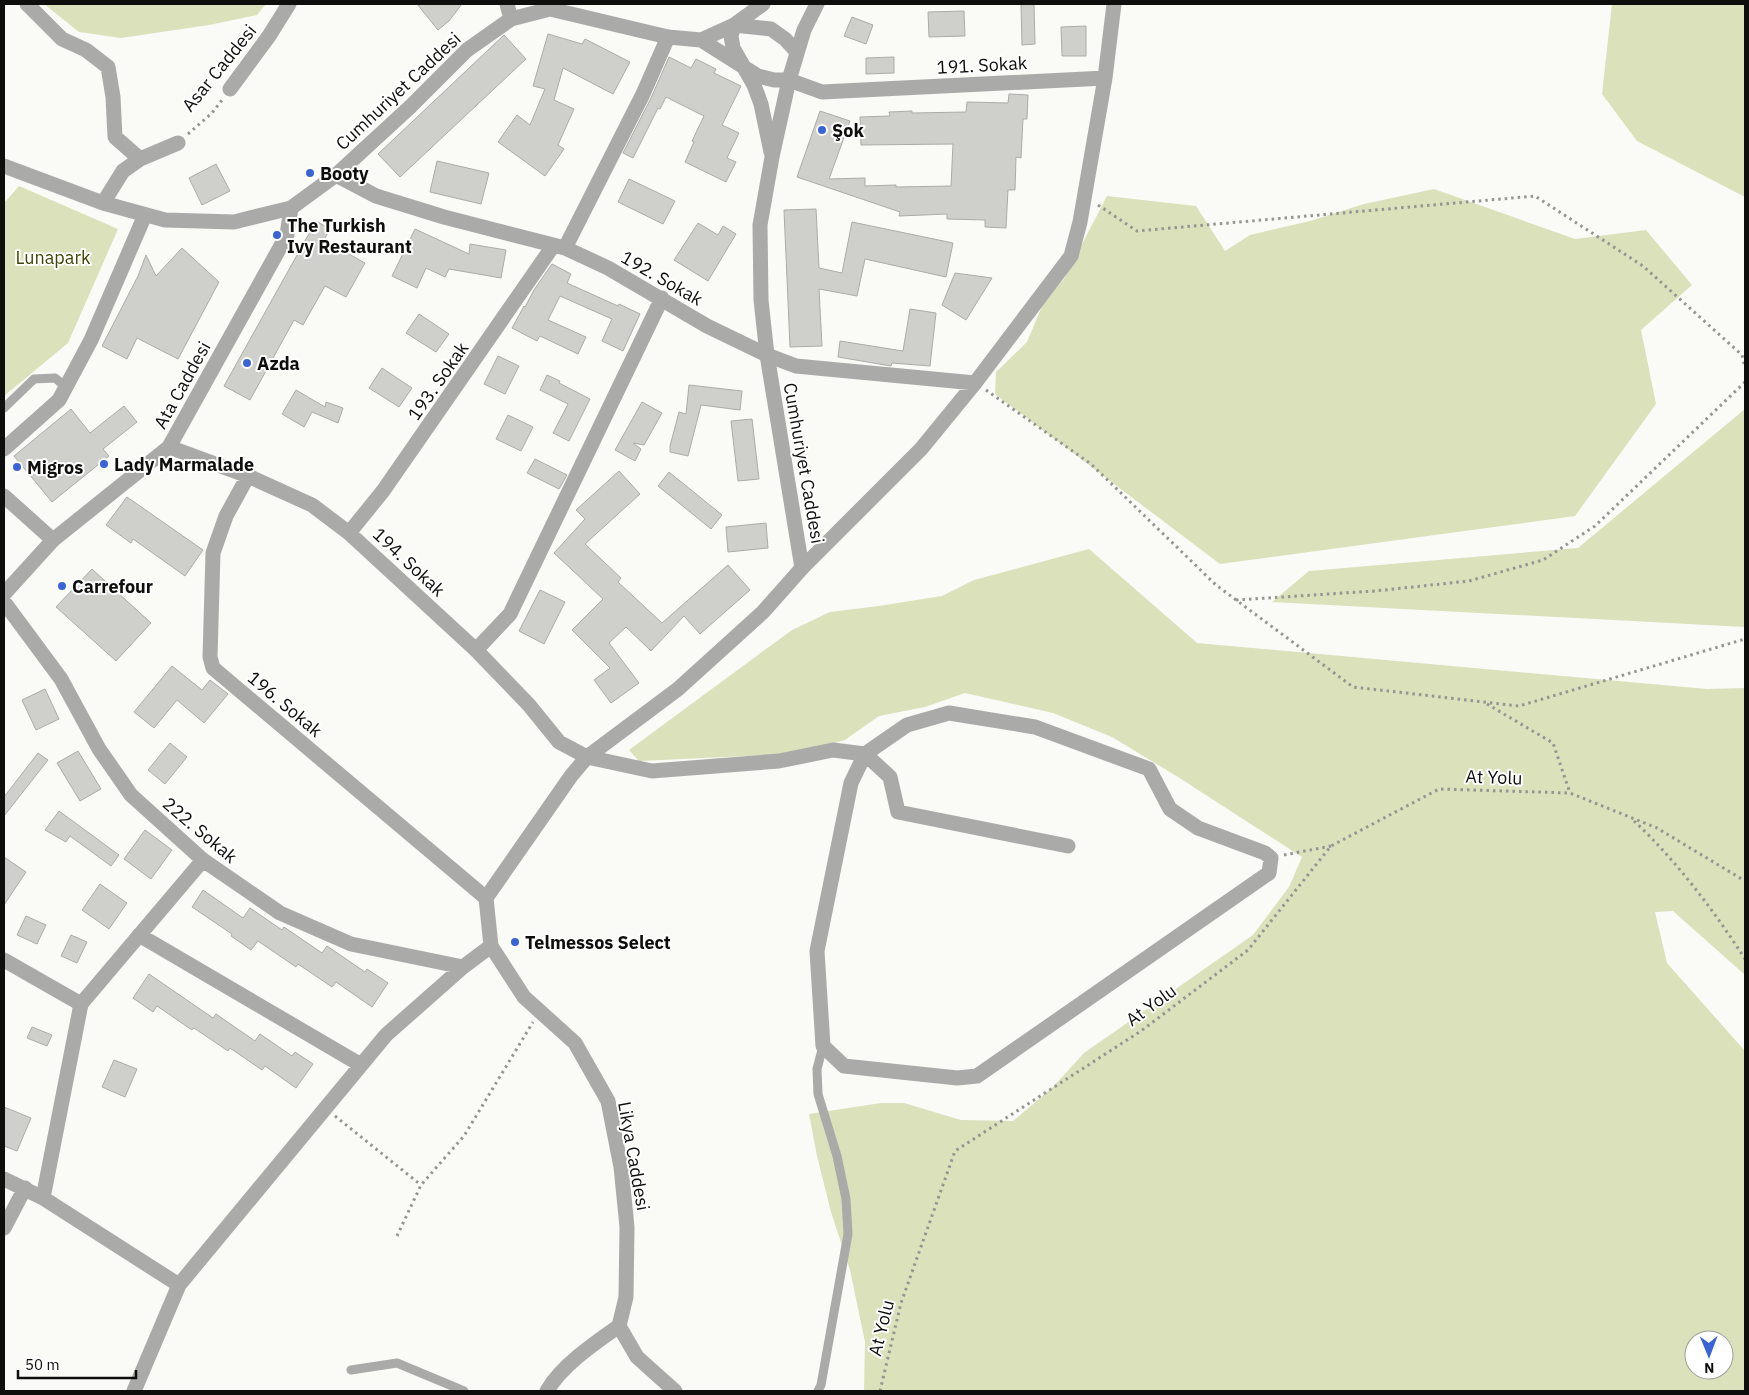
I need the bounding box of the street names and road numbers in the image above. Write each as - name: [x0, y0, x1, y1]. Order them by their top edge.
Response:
- street label: Asar Caddesi: [177, 20, 261, 116]
- street label: Cumhuriyet Caddesi: [331, 27, 465, 155]
- street label: 191. Sokak: [936, 51, 1028, 79]
- street label: 192. Sokak: [617, 245, 707, 311]
- street label: Ata Caddesi: [149, 337, 215, 433]
- street label: 193. Sokak: [403, 337, 474, 425]
- street label: Cumhuriyet Caddesi: [779, 381, 829, 545]
- street label: 194. Sokak: [368, 523, 450, 602]
- street label: 196. Sokak: [243, 666, 327, 742]
- street label: At Yolu: [1465, 765, 1523, 789]
- street label: 222. Sokak: [158, 792, 242, 868]
- street label: At Yolu: [1121, 979, 1181, 1031]
- street label: Likya Caddesi: [613, 1100, 655, 1212]
- street label: At Yolu: [863, 1298, 899, 1358]

